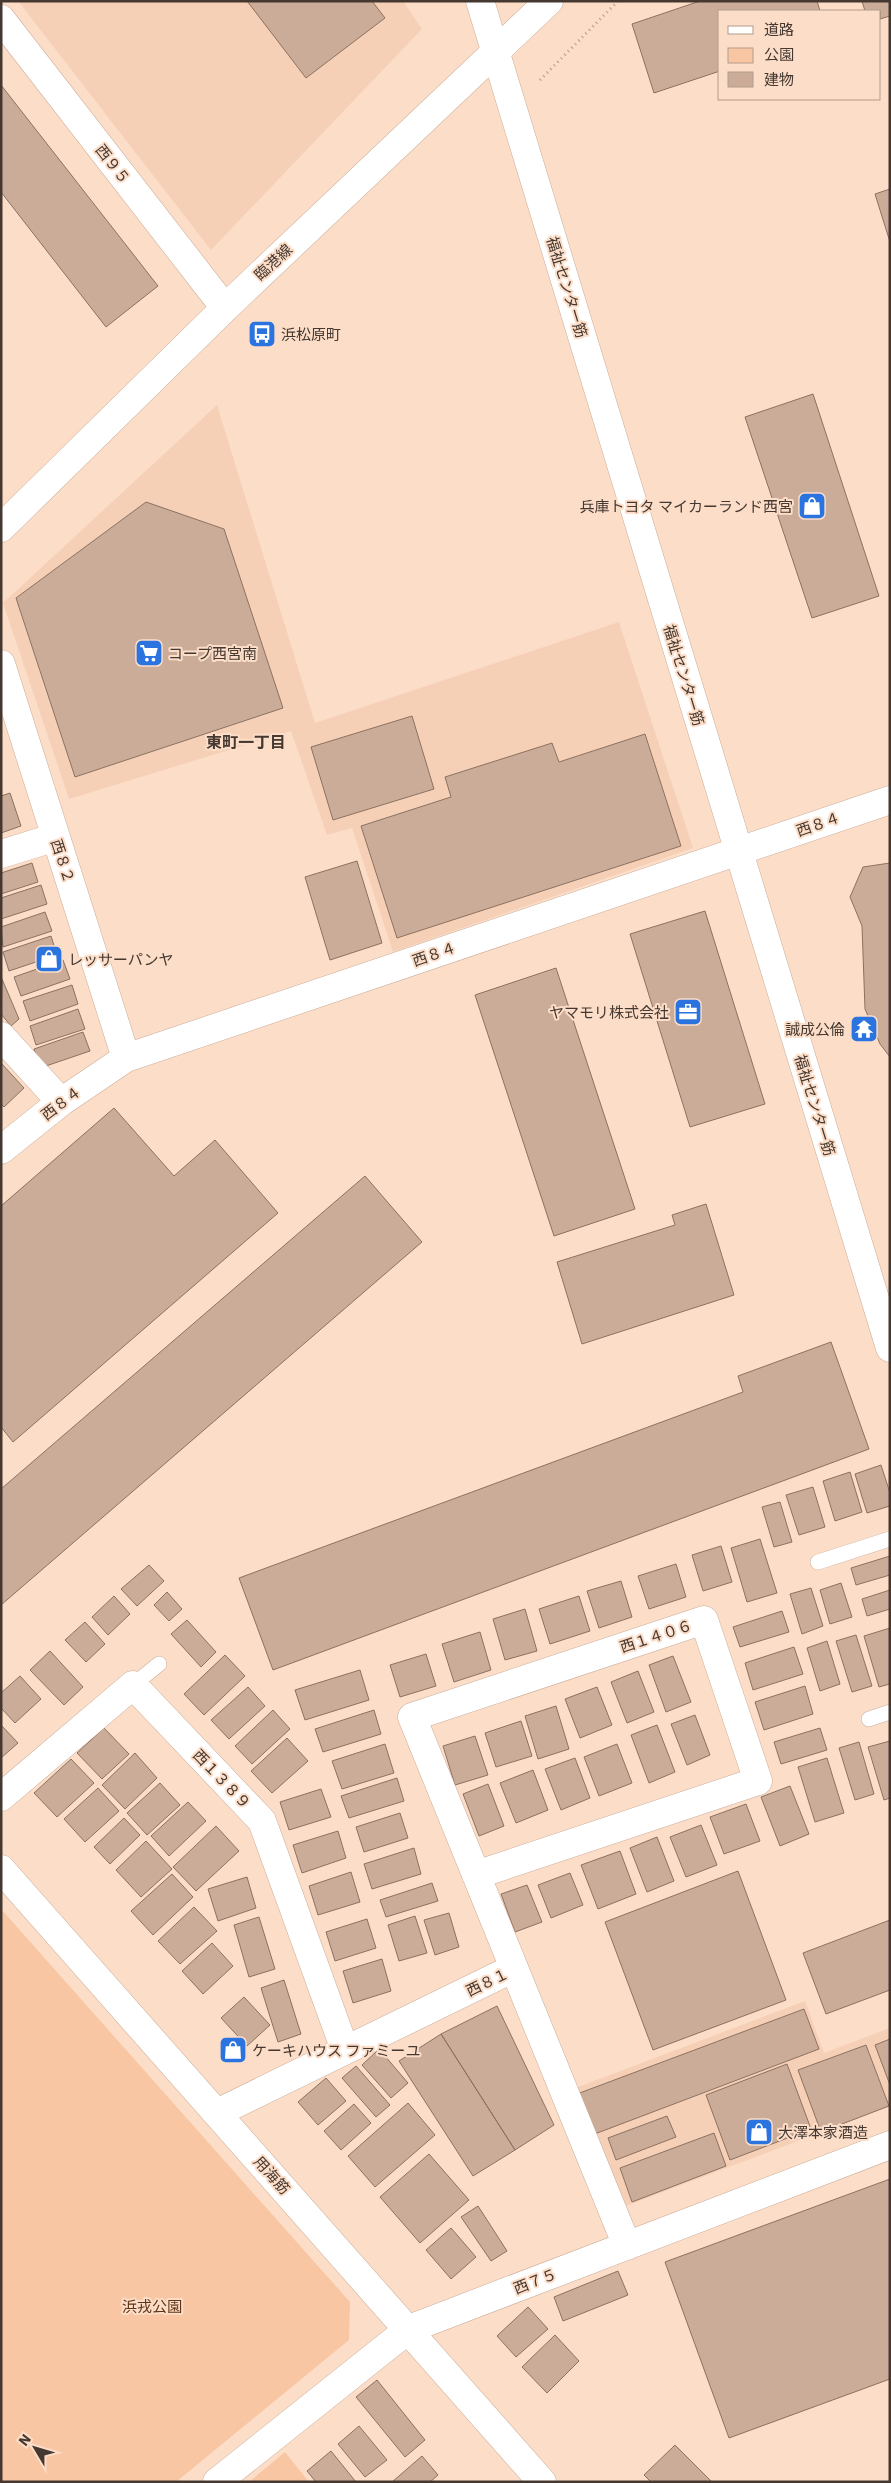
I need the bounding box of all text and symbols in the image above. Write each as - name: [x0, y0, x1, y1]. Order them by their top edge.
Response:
- legend: [718, 10, 881, 100]
- text: 道路: [764, 20, 794, 39]
- text: 公園: [764, 45, 794, 64]
- text: 建物: [764, 70, 794, 89]
- street label: 西９５: [92, 140, 134, 188]
- street label: 福祉センター筋: [543, 234, 591, 340]
- street label: 臨港線: [250, 240, 296, 284]
- bus stop icon: 浜松原町: [247, 319, 277, 349]
- place label: 浜松原町: [281, 325, 341, 344]
- shop icon: 兵庫トヨタ マイカーランド西宮: [797, 491, 827, 521]
- place label: 兵庫トヨタ マイカーランド西宮: [579, 497, 793, 516]
- street label: 福祉センター筋: [660, 622, 708, 728]
- supermarket icon: コープ西宮南: [134, 638, 164, 668]
- place label: コープ西宮南: [168, 644, 257, 663]
- district label: 東町一丁目: [206, 732, 286, 752]
- street label: 西８４: [794, 808, 842, 840]
- street label: 西８２: [47, 837, 79, 885]
- street label: 西８４: [410, 938, 458, 970]
- shop icon: レッサーパンヤ: [34, 944, 64, 974]
- place label: レッサーパンヤ: [68, 950, 174, 969]
- office icon: ヤマモリ株式会社: [673, 997, 703, 1027]
- place label: ヤマモリ株式会社: [549, 1003, 669, 1022]
- temple icon: 誠成公倫: [849, 1014, 879, 1044]
- place label: 誠成公倫: [785, 1020, 845, 1039]
- street label: 福祉センター筋: [791, 1052, 839, 1158]
- street label: 西８４: [37, 1082, 85, 1124]
- street label: 西１４０６: [617, 1615, 695, 1657]
- street label: 西１３８９: [189, 1745, 255, 1813]
- street label: 西８１: [463, 1964, 511, 2000]
- shop icon: ケーキハウス ファミーユ: [218, 2035, 248, 2065]
- place label: ケーキハウス ファミーユ: [252, 2041, 421, 2060]
- shop icon: 大澤本家酒造: [744, 2117, 774, 2147]
- place label: 大澤本家酒造: [778, 2123, 868, 2142]
- street label: 用海筋: [250, 2152, 294, 2198]
- street label: 西７５: [511, 2264, 559, 2298]
- park label: 浜戎公園: [122, 2297, 182, 2316]
- north arrow: [10, 2423, 60, 2473]
- text: N: [15, 2430, 35, 2450]

